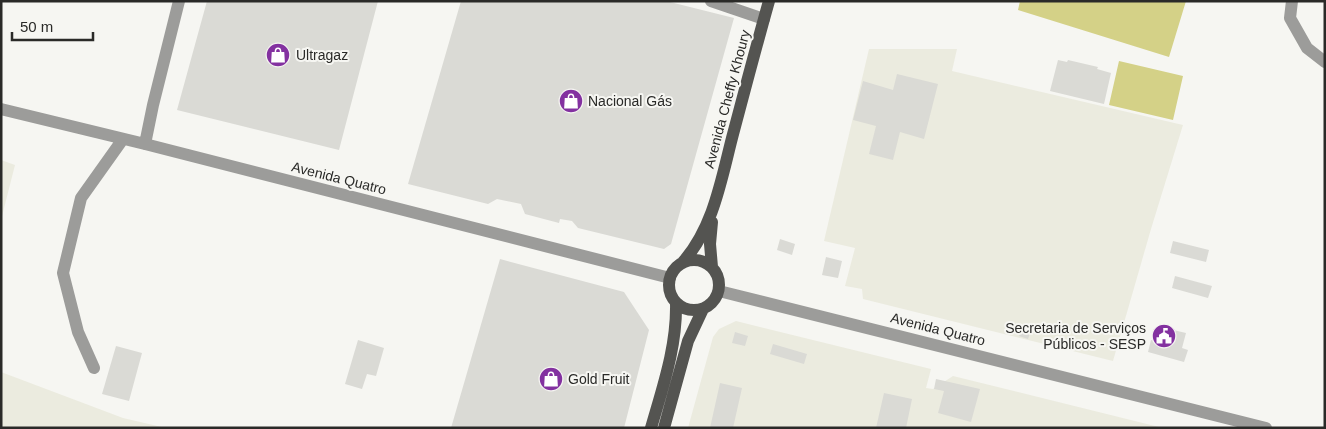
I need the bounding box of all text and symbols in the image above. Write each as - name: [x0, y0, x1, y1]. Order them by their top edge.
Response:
- scale bar: [12, 10, 94, 42]
- text: 50 m: [20, 18, 53, 35]
- street label: Avenida Cheffy Khoury: [701, 28, 753, 170]
- shop icon: Ultragaz: [265, 42, 291, 68]
- place label: Ultragaz: [296, 47, 348, 63]
- shop icon: Nacional Gás: [558, 88, 584, 114]
- place label: Nacional Gás: [588, 93, 672, 109]
- street label: Avenida Quatro: [290, 159, 388, 198]
- street label: Avenida Quatro: [889, 310, 987, 349]
- place label: Secretaria de Serviços Públicos - SESP: [1005, 320, 1146, 352]
- public building icon: Secretaria de Serviços Públicos - SESP: [1151, 323, 1177, 349]
- shop icon: Gold Fruit: [538, 366, 564, 392]
- place label: Gold Fruit: [568, 371, 630, 387]

